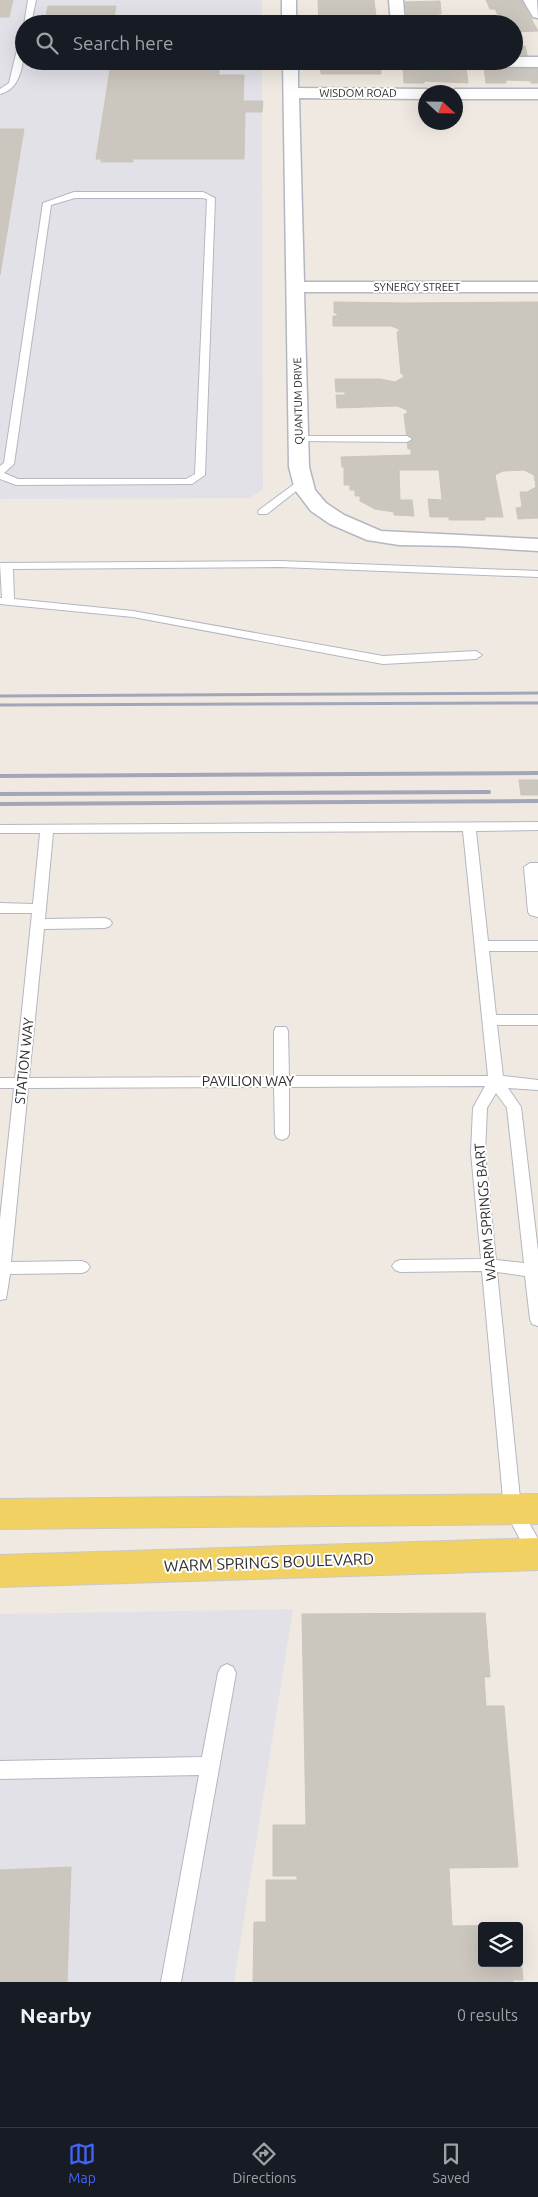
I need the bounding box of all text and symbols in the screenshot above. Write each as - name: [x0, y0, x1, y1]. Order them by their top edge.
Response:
- search box: [15, 15, 523, 70]
- icon: search: [33, 29, 61, 57]
- text: Search here: [73, 32, 173, 54]
- north arrow: [418, 85, 463, 130]
- street label: WISDOM ROAD: [319, 87, 397, 99]
- street label: SYNERGY STREET: [374, 281, 460, 293]
- street label: QUANTUM DRIVE: [291, 357, 305, 445]
- street label: STATION WAY: [11, 1017, 37, 1105]
- street label: PAVILION WAY: [202, 1073, 294, 1089]
- street label: WARM SPRINGS BART: [471, 1142, 499, 1282]
- street label: WARM SPRINGS BOULEVARD: [164, 1549, 374, 1575]
- map controls: [478, 1922, 523, 1967]
- button: layers: [478, 1922, 523, 1967]
- text: Nearby: [20, 2003, 91, 2027]
- text: 0 results: [457, 2006, 518, 2024]
- tab: Map: [68, 2140, 96, 2186]
- tab: Directions: [232, 2140, 296, 2186]
- tab: Saved: [433, 2140, 470, 2186]

